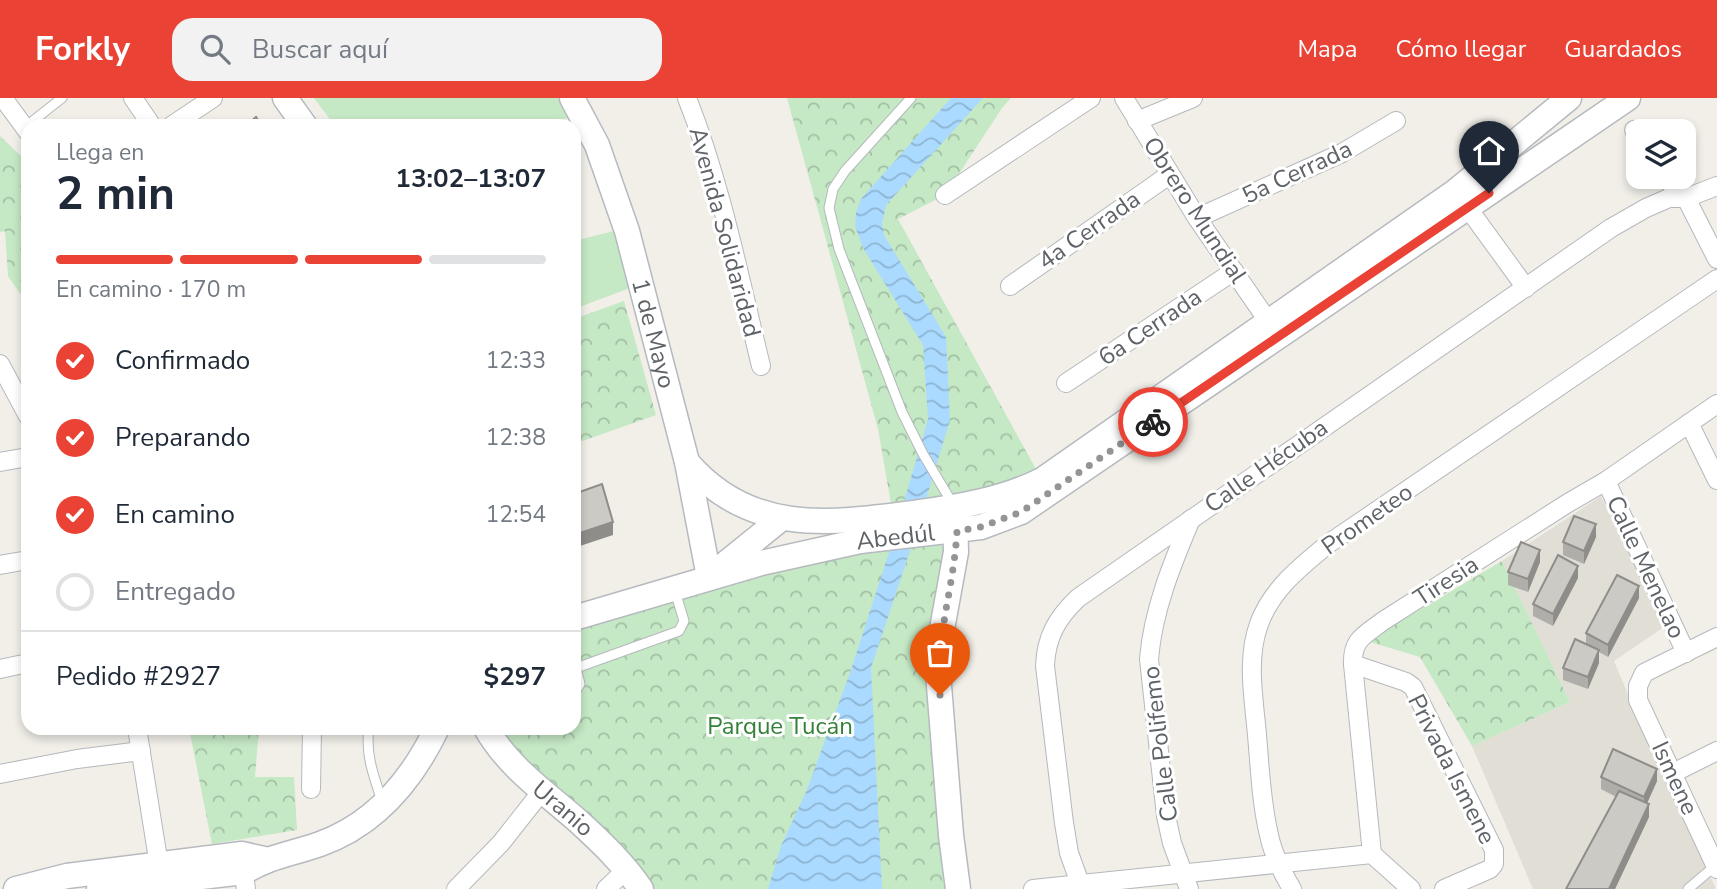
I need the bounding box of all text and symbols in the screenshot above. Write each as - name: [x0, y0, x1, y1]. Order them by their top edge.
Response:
- search box: [172, 18, 662, 81]
- text: Forkly: [35, 27, 130, 72]
- icon: search: [196, 30, 234, 68]
- text: Buscar aquí: [252, 32, 388, 67]
- text: Mapa: [1297, 33, 1357, 65]
- text: Cómo llegar: [1395, 33, 1526, 65]
- text: Guardados: [1564, 33, 1682, 65]
- map controls: [1626, 119, 1696, 189]
- button: layers: [1626, 119, 1696, 189]
- pin: [1459, 121, 1519, 193]
- street label: Avenida Solidaridad: [682, 123, 768, 341]
- street label: Obrero Mundial: [1136, 131, 1254, 289]
- icon: home: [1470, 132, 1508, 170]
- street label: 5a Cerrada: [1237, 133, 1357, 211]
- text: Llega en: [56, 137, 144, 168]
- text: 13:02–13:07: [395, 161, 546, 196]
- text: 2 min: [56, 162, 175, 225]
- street label: 4a Cerrada: [1032, 183, 1146, 277]
- text: En camino · 170 m: [56, 274, 246, 305]
- street label: 1 de Mayo: [624, 275, 683, 392]
- street label: 6a Cerrada: [1092, 281, 1208, 373]
- icon: check: [56, 342, 94, 380]
- text: Confirmado: [115, 343, 250, 378]
- text: 12:33: [486, 345, 546, 376]
- courier: [1118, 387, 1188, 457]
- icon: bike: [1134, 403, 1172, 441]
- street label: Calle Hécuba: [1198, 412, 1334, 520]
- icon: check: [56, 419, 94, 457]
- text: Preparando: [115, 420, 250, 455]
- text: 12:38: [486, 422, 546, 453]
- street label: Prometeo: [1315, 476, 1419, 562]
- street label: Calle Menelao: [1599, 490, 1693, 644]
- icon: check: [56, 496, 94, 534]
- text: En camino: [115, 497, 235, 532]
- text: 12:54: [486, 499, 546, 530]
- street label: Abedúl: [854, 516, 936, 557]
- street label: Tiresia: [1407, 548, 1485, 614]
- text: Entregado: [115, 574, 236, 609]
- pin: [910, 623, 970, 695]
- icon: bag: [921, 634, 959, 672]
- text: Pedido #2927: [56, 659, 221, 694]
- text: $297: [484, 659, 546, 694]
- street label: Calle Polifemo: [1135, 664, 1185, 824]
- street label: Privada Ismene: [1400, 689, 1504, 849]
- park label: Parque Tucán: [707, 710, 853, 742]
- street label: Ismene: [1644, 736, 1706, 820]
- street label: Uranio: [525, 773, 601, 844]

